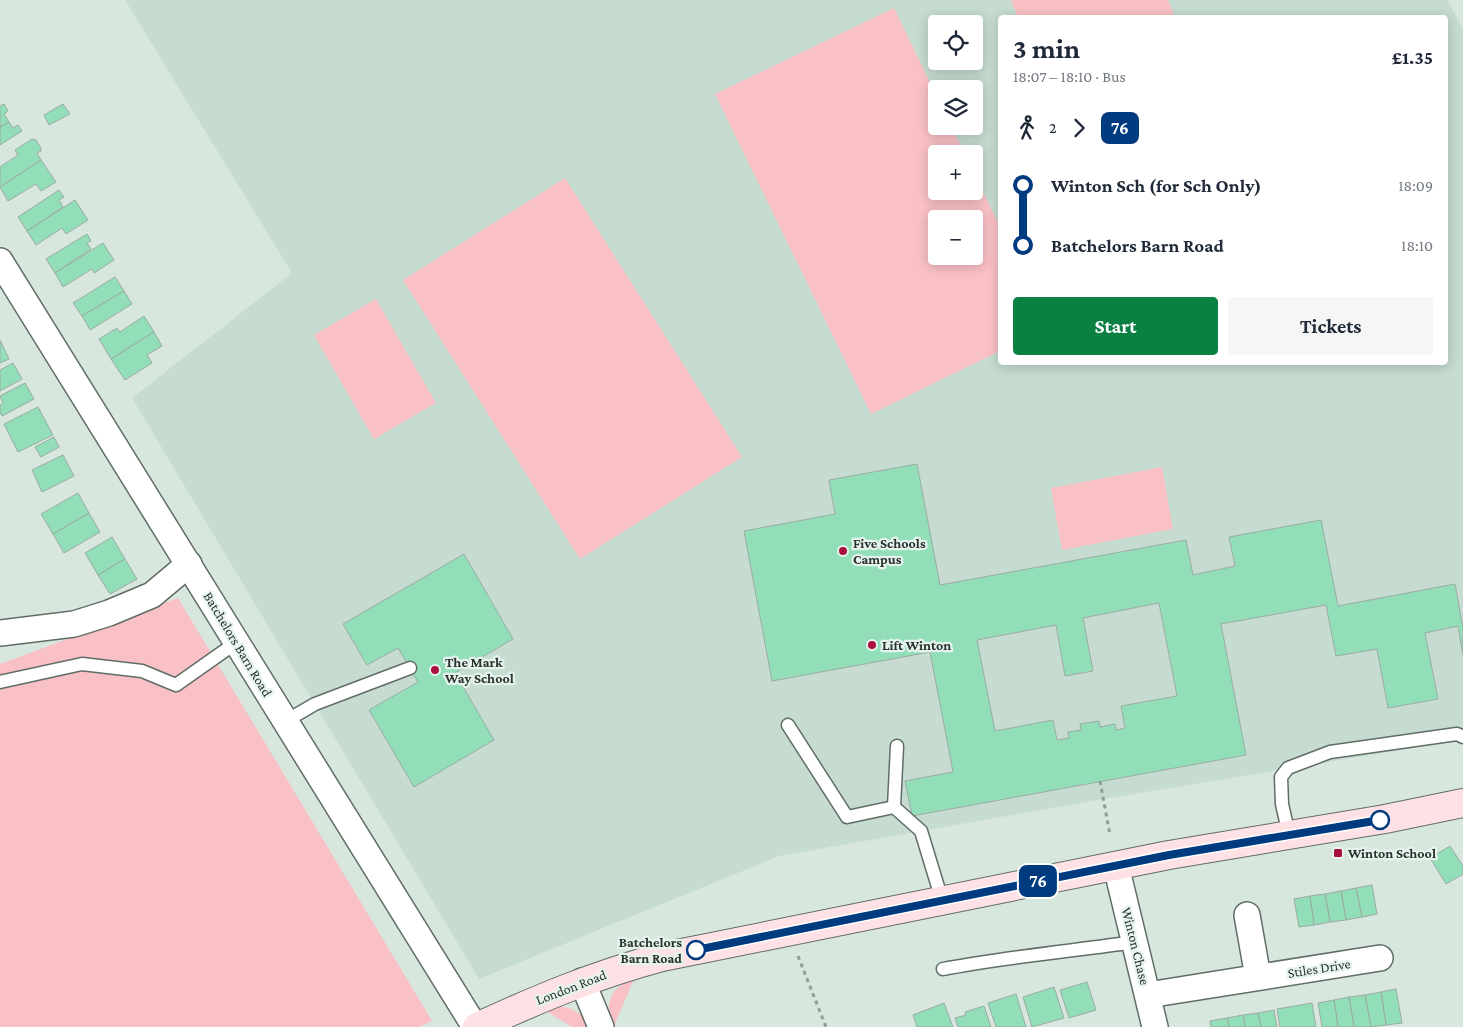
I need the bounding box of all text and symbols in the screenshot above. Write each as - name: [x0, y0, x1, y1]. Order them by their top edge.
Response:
- map controls: [928, 15, 983, 265]
- button: locate: [928, 15, 983, 70]
- text: 3 min: [1013, 33, 1080, 64]
- text: £1.35: [1392, 47, 1433, 68]
- text: 18:07 – 18:10 · Bus: [1013, 68, 1126, 85]
- button: layers: [928, 80, 983, 135]
- icon: walk: [1013, 114, 1041, 142]
- icon: forward: [1065, 114, 1093, 142]
- text: 76: [1111, 118, 1129, 138]
- text: 2: [1049, 119, 1057, 136]
- button: +: [928, 145, 983, 200]
- text: Winton Sch (for Sch Only): [1051, 175, 1261, 196]
- text: 18:09: [1398, 177, 1433, 194]
- button: −: [928, 210, 983, 265]
- text: Batchelors Barn Road: [1051, 235, 1224, 256]
- text: 18:10: [1401, 237, 1433, 254]
- button: Start: [1013, 297, 1218, 355]
- button: Tickets: [1228, 297, 1433, 355]
- place label: Five Schools Campus: [853, 535, 926, 567]
- marker: Five Schools Campus: [837, 545, 849, 557]
- street label: Batchelors Barn Road: [200, 589, 276, 700]
- place label: Lift Winton: [882, 637, 951, 653]
- marker: Lift Winton: [866, 639, 878, 651]
- place label: The Mark Way School: [444, 654, 514, 686]
- marker: The Mark Way School: [429, 664, 441, 676]
- unlabelled marker: [1370, 810, 1390, 830]
- place label: Winton School: [1347, 845, 1436, 861]
- marker: Winton School: [1332, 847, 1344, 859]
- line badge: 76: [1016, 865, 1060, 897]
- text: 76: [1029, 871, 1047, 891]
- street label: Winton Chase: [1119, 906, 1153, 986]
- place label: Batchelors Barn Road: [619, 934, 682, 966]
- marker: Batchelors Barn Road: [686, 940, 706, 960]
- street label: Stiles Drive: [1287, 955, 1351, 981]
- street label: London Road: [533, 966, 609, 1008]

